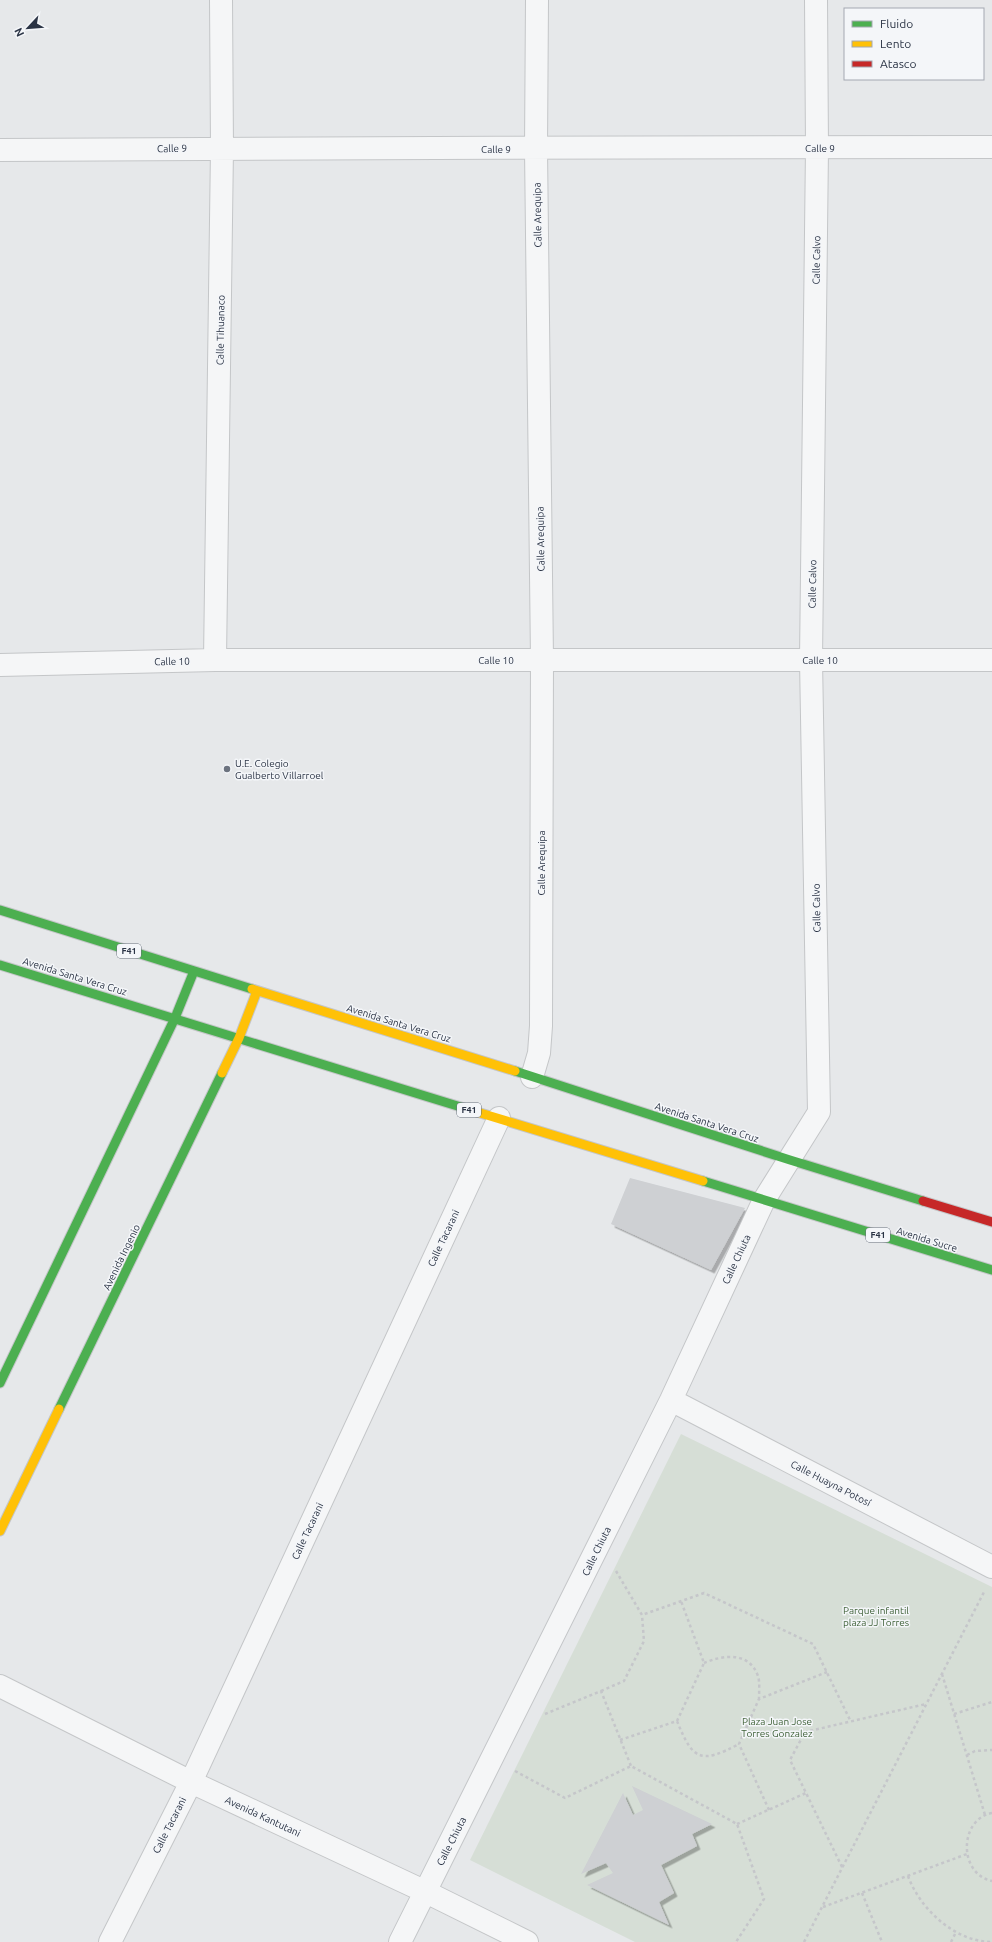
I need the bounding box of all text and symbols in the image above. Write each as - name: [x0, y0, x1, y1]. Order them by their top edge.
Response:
- north arrow: [8, 8, 48, 48]
- legend: [844, 8, 984, 80]
- text: Fluido: [880, 17, 913, 30]
- text: N: [12, 26, 26, 39]
- text: Lento: [880, 37, 911, 50]
- text: Atasco: [880, 57, 916, 70]
- street label: Calle 9: [157, 143, 187, 154]
- street label: Calle 9: [805, 143, 835, 154]
- street label: Calle 9: [481, 144, 511, 155]
- street label: Calle Arequipa: [531, 182, 544, 248]
- street label: Calle Calvo: [811, 235, 822, 285]
- street label: Calle Tihuanaco: [214, 295, 227, 365]
- street label: Calle Arequipa: [534, 506, 547, 572]
- street label: Calle Calvo: [807, 559, 818, 609]
- street label: Calle 10: [478, 655, 514, 666]
- street label: Calle 10: [802, 655, 838, 666]
- street label: Calle 10: [154, 656, 190, 667]
- place label: U.E. Colegio Gualberto Villarroel: [235, 758, 324, 781]
- marker: U.E. Colegio Gualberto Villarroel: [222, 764, 232, 774]
- street label: Calle Arequipa: [536, 830, 547, 896]
- street label: Calle Calvo: [811, 883, 822, 933]
- road number: F41: [117, 944, 141, 958]
- street label: Avenida Santa Vera Cruz: [21, 955, 129, 998]
- street label: Avenida Santa Vera Cruz: [345, 1002, 453, 1045]
- street label: Avenida Santa Vera Cruz: [654, 1100, 761, 1145]
- road number: F41: [457, 1103, 481, 1117]
- street label: Calle Tacarani: [425, 1208, 461, 1268]
- street label: Avenida Ingenio: [101, 1222, 142, 1292]
- street label: Avenida Sucre: [895, 1225, 959, 1254]
- road number: F41: [866, 1228, 890, 1242]
- street label: Calle Chiuta: [720, 1233, 753, 1286]
- street label: Calle Huayna Potosí: [789, 1458, 873, 1509]
- street label: Calle Tacarani: [289, 1501, 325, 1561]
- street label: Calle Chiuta: [580, 1525, 613, 1578]
- park label: Parque infantil plaza JJ Torres: [843, 1605, 909, 1628]
- park label: Plaza Juan Jose Torres Gonzalez: [741, 1716, 813, 1739]
- street label: Avenida Kantutani: [223, 1794, 302, 1839]
- street label: Calle Tacarani: [151, 1795, 188, 1855]
- street label: Calle Chiuta: [434, 1815, 468, 1868]

